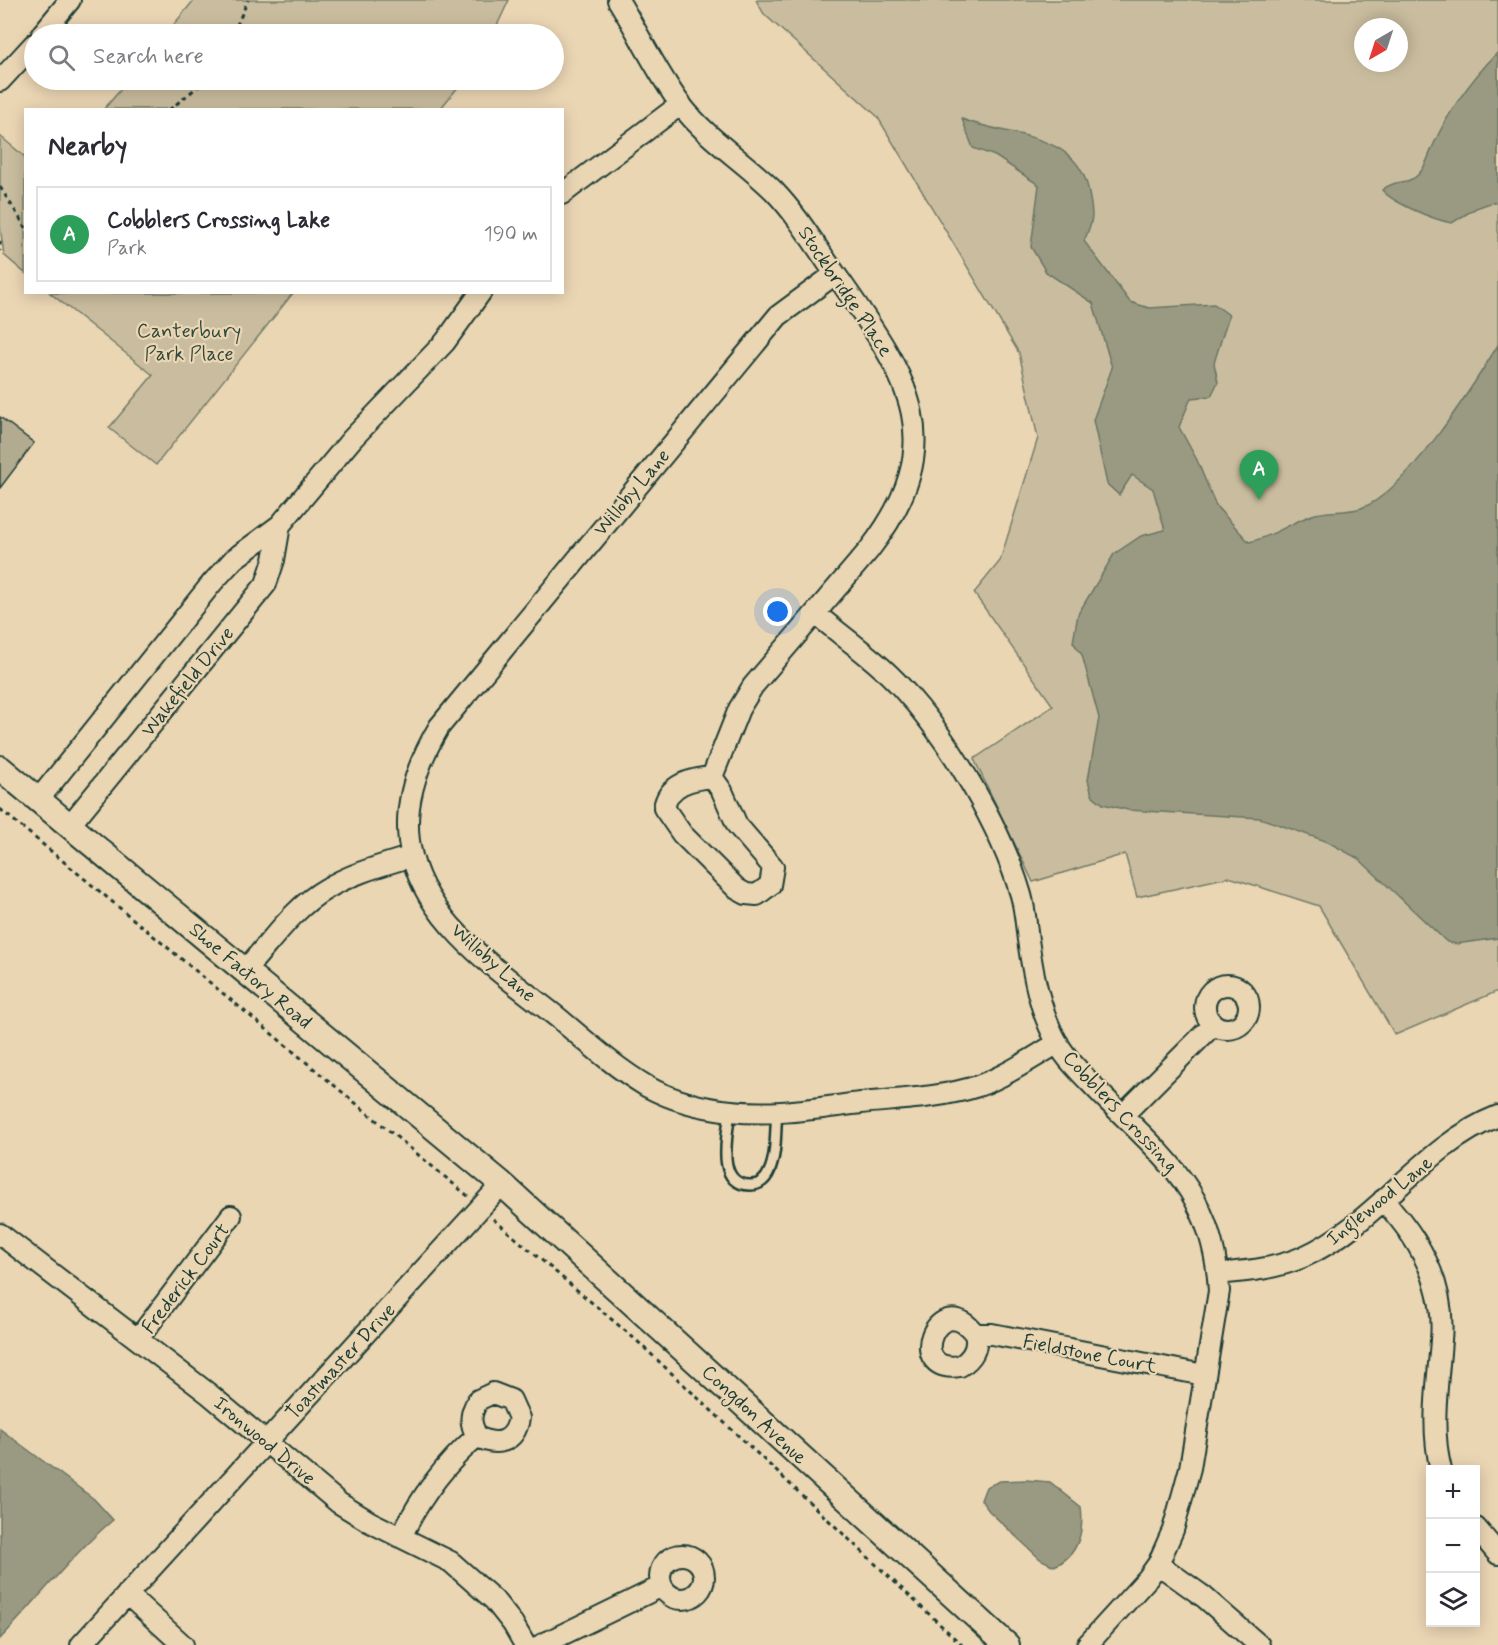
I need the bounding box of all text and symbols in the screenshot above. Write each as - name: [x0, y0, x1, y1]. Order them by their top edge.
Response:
- north arrow: [1354, 18, 1408, 72]
- search box: [24, 24, 564, 90]
- icon: search: [45, 41, 78, 74]
- text: Search here: [93, 43, 204, 71]
- text: Nearby: [48, 130, 127, 164]
- text: Cobblers Crossing Lake: [107, 207, 330, 235]
- text: A: [63, 221, 76, 248]
- text: 190 m: [484, 221, 538, 248]
- street label: Stockbridge Place: [789, 221, 899, 364]
- text: Park: [107, 235, 147, 262]
- park label: Canterbury Park Place: [137, 318, 241, 368]
- street label: Willoby Lane: [588, 444, 677, 542]
- pin: A: [1240, 450, 1278, 500]
- your location: [763, 597, 792, 626]
- street label: Wakefield Drive: [135, 621, 241, 743]
- street label: Shoe Factory Road: [183, 917, 317, 1036]
- street label: Willoby Lane: [445, 918, 541, 1009]
- street label: Cobblers Crossing: [1056, 1045, 1184, 1179]
- street label: Inglewood Lane: [1321, 1150, 1440, 1254]
- street label: Frederick Court: [136, 1218, 237, 1340]
- street label: Toastmaster Drive: [280, 1298, 402, 1426]
- street label: Fieldstone Court: [1021, 1328, 1159, 1381]
- street label: Congdon Avenue: [695, 1359, 813, 1472]
- street label: Ironwood Drive: [207, 1390, 321, 1492]
- map controls: [1426, 1465, 1480, 1627]
- button: +: [1426, 1465, 1480, 1519]
- button: −: [1426, 1519, 1480, 1573]
- button: layers: [1426, 1573, 1480, 1627]

